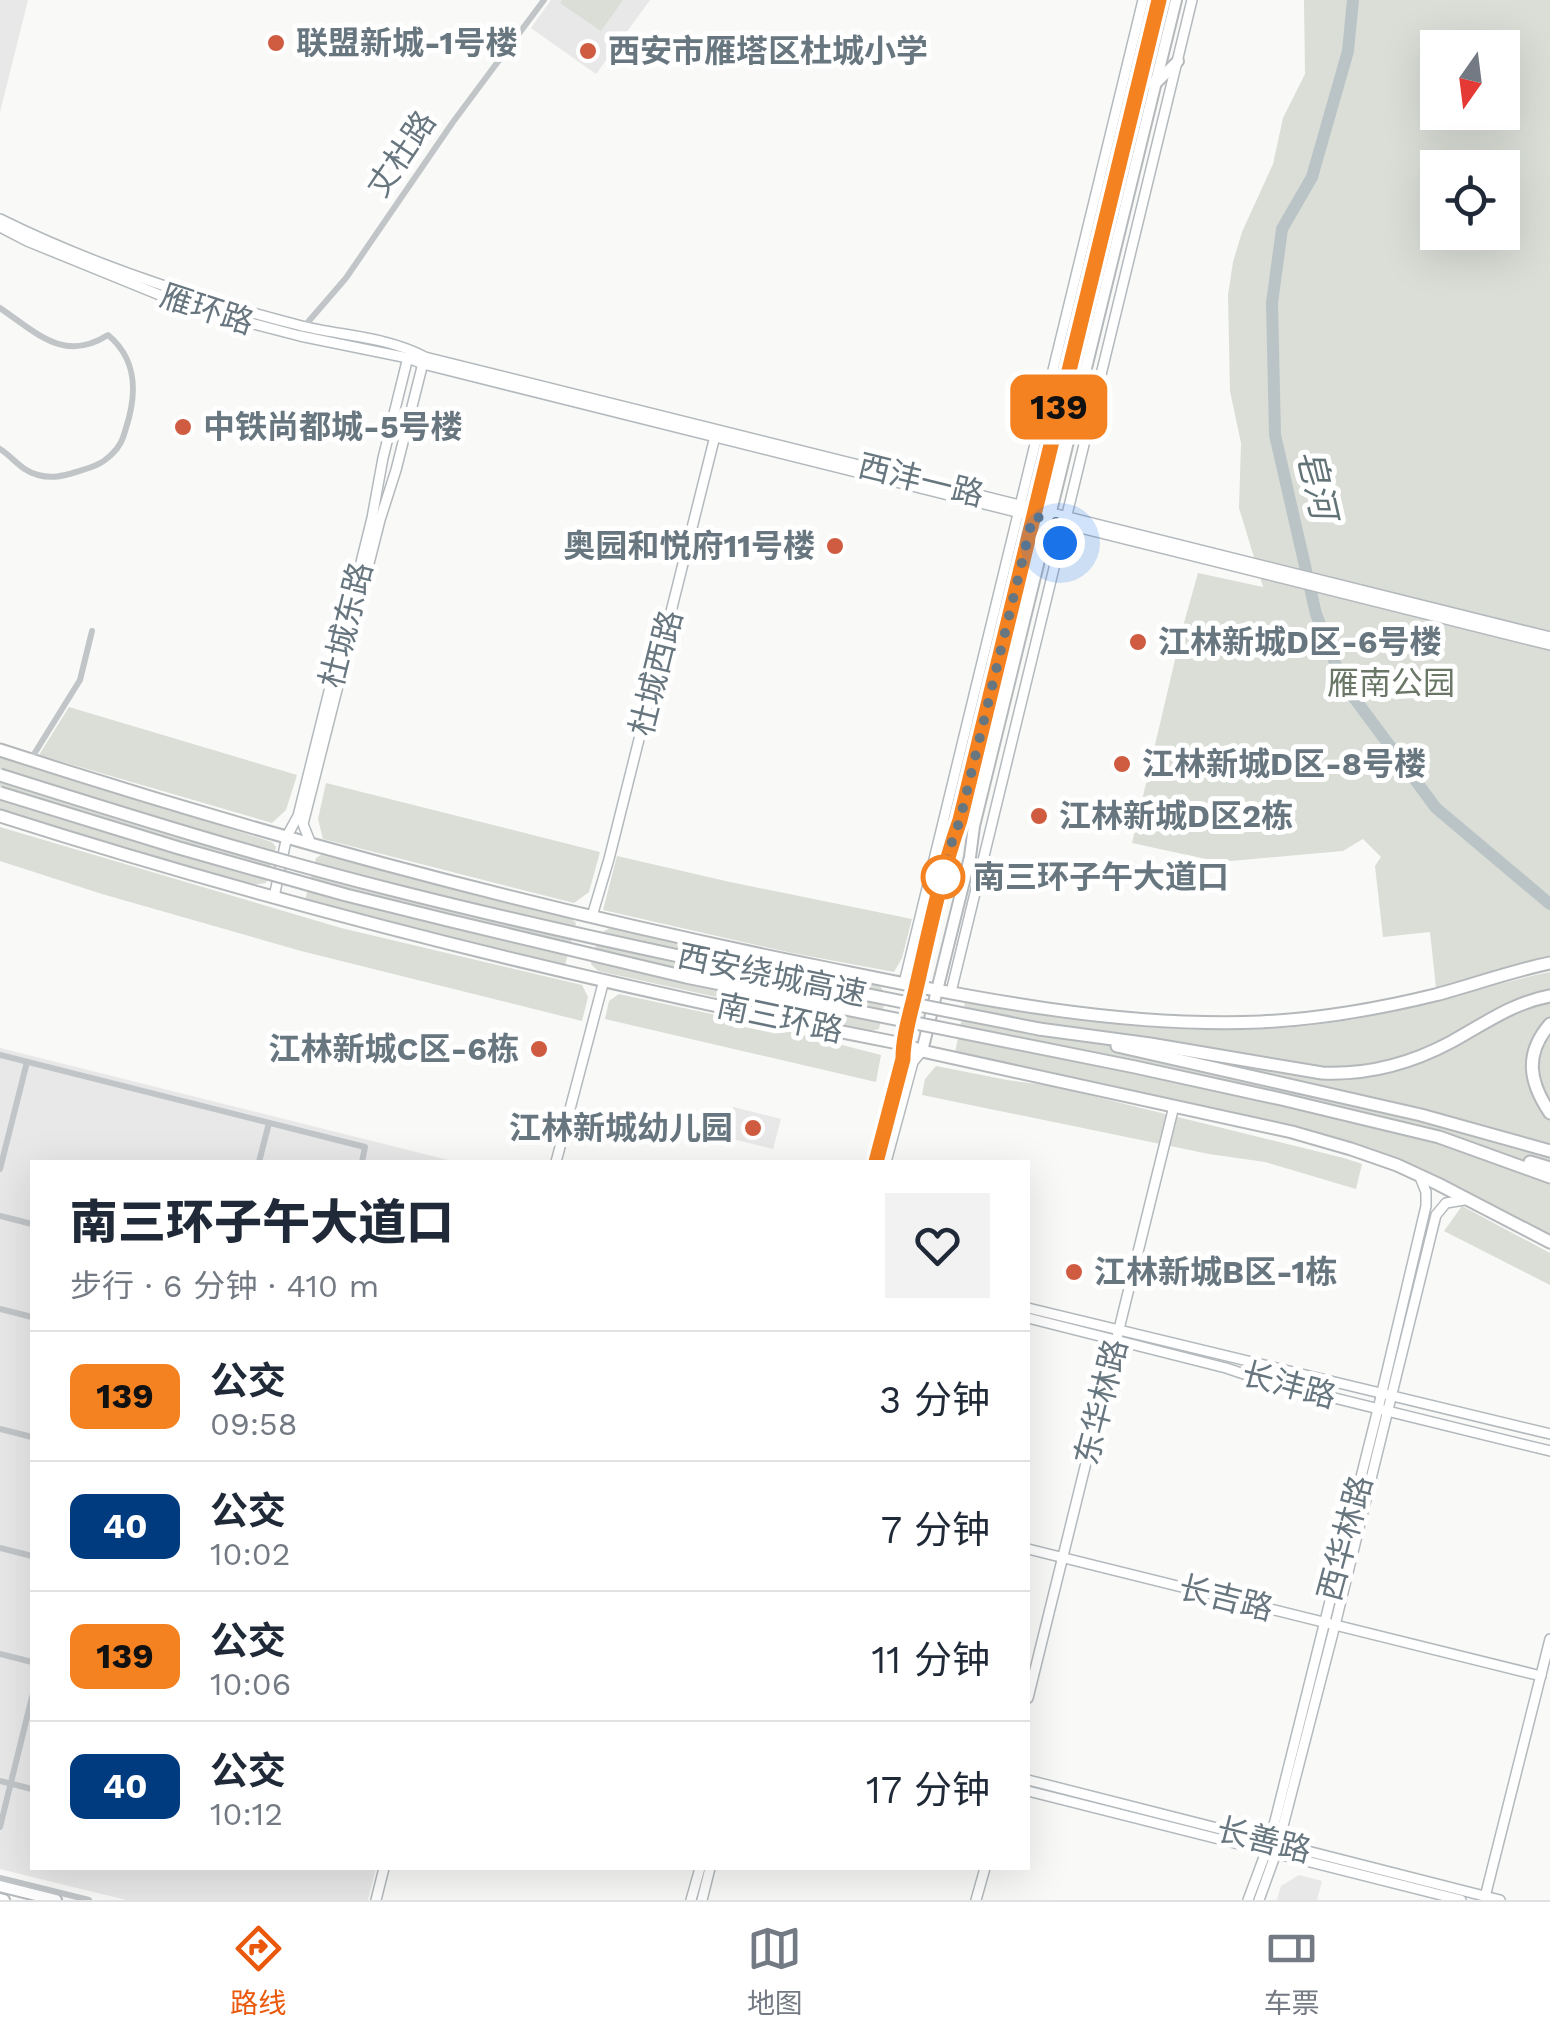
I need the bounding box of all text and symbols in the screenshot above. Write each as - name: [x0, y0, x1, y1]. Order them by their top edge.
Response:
- place label: 联盟新城-1号楼: [296, 24, 517, 62]
- north arrow: [1420, 30, 1520, 130]
- map controls: [1420, 30, 1520, 250]
- marker: 联盟新城-1号楼: [265, 32, 287, 54]
- place label: 西安市雁塔区杜城小学: [608, 32, 928, 70]
- marker: 西安市雁塔区杜城小学: [577, 40, 599, 62]
- street label: 丈杜路: [358, 104, 444, 204]
- button: locate: [1420, 150, 1520, 250]
- street label: 雁环路: [155, 276, 259, 342]
- line badge: 139: [1002, 374, 1116, 440]
- text: 139: [1030, 386, 1088, 428]
- place label: 中铁尚都城-5号楼: [203, 408, 463, 446]
- marker: 中铁尚都城-5号楼: [172, 416, 194, 438]
- water label: 皂河: [1289, 445, 1347, 529]
- street label: 西沣一路: [854, 446, 988, 514]
- your location: [1035, 518, 1085, 568]
- place label: 奥园和悦府11号楼: [563, 527, 815, 565]
- marker: 奥园和悦府11号楼: [824, 535, 846, 557]
- street label: 杜城东路: [312, 558, 380, 692]
- street label: 杜城西路: [622, 606, 690, 740]
- place label: 江林新城D区-6号楼: [1158, 623, 1442, 661]
- marker: 江林新城D区-6号楼: [1127, 631, 1149, 653]
- park label: 雁南公园: [1327, 664, 1455, 702]
- place label: 江林新城D区-8号楼: [1142, 745, 1426, 783]
- marker: 江林新城D区-8号楼: [1111, 753, 1133, 775]
- place label: 江林新城D区2栋: [1059, 797, 1293, 835]
- marker: 江林新城D区2栋: [1028, 805, 1050, 827]
- marker: 南三环子午大道口: [922, 856, 964, 898]
- place label: 南三环子午大道口: [973, 858, 1229, 896]
- street label: 西安绕城高速: [674, 936, 870, 1014]
- street label: 南三环路: [713, 986, 847, 1050]
- place label: 江林新城C区-6栋: [269, 1030, 519, 1068]
- marker: 江林新城C区-6栋: [528, 1038, 550, 1060]
- place label: 江林新城幼儿园: [509, 1109, 733, 1147]
- marker: 江林新城幼儿园: [742, 1117, 764, 1139]
- button: heart: [885, 1193, 990, 1298]
- text: 南三环子午大道口: [70, 1194, 454, 1251]
- place label: 江林新城B区-1栋: [1094, 1253, 1337, 1291]
- marker: 江林新城B区-1栋: [1063, 1261, 1085, 1283]
- text: 步行 · 6 分钟 · 410 m: [70, 1267, 379, 1305]
- street label: 东华林路: [1067, 1335, 1135, 1469]
- street label: 长沣路: [1238, 1354, 1340, 1416]
- text: 公交: [210, 1359, 286, 1403]
- text: 139: [96, 1375, 154, 1417]
- text: 3 分钟: [879, 1378, 990, 1422]
- text: 09:58: [210, 1405, 297, 1443]
- street label: 西华林路: [1310, 1471, 1380, 1605]
- text: 公交: [210, 1489, 286, 1533]
- text: 40: [102, 1505, 148, 1547]
- text: 7 分钟: [881, 1508, 990, 1552]
- text: 10:02: [210, 1535, 290, 1573]
- street label: 长吉路: [1175, 1568, 1277, 1628]
- text: 公交: [210, 1619, 286, 1663]
- text: 139: [96, 1635, 154, 1677]
- text: 11 分钟: [871, 1638, 990, 1682]
- text: 10:06: [210, 1665, 291, 1703]
- text: 公交: [210, 1749, 286, 1793]
- text: 40: [102, 1765, 148, 1807]
- text: 17 分钟: [866, 1768, 990, 1812]
- text: 10:12: [210, 1795, 283, 1833]
- street label: 长善路: [1213, 1810, 1315, 1870]
- tab: 路线: [230, 1921, 286, 2021]
- tab: 地图: [747, 1921, 803, 2021]
- tab: 车票: [1264, 1921, 1320, 2021]

